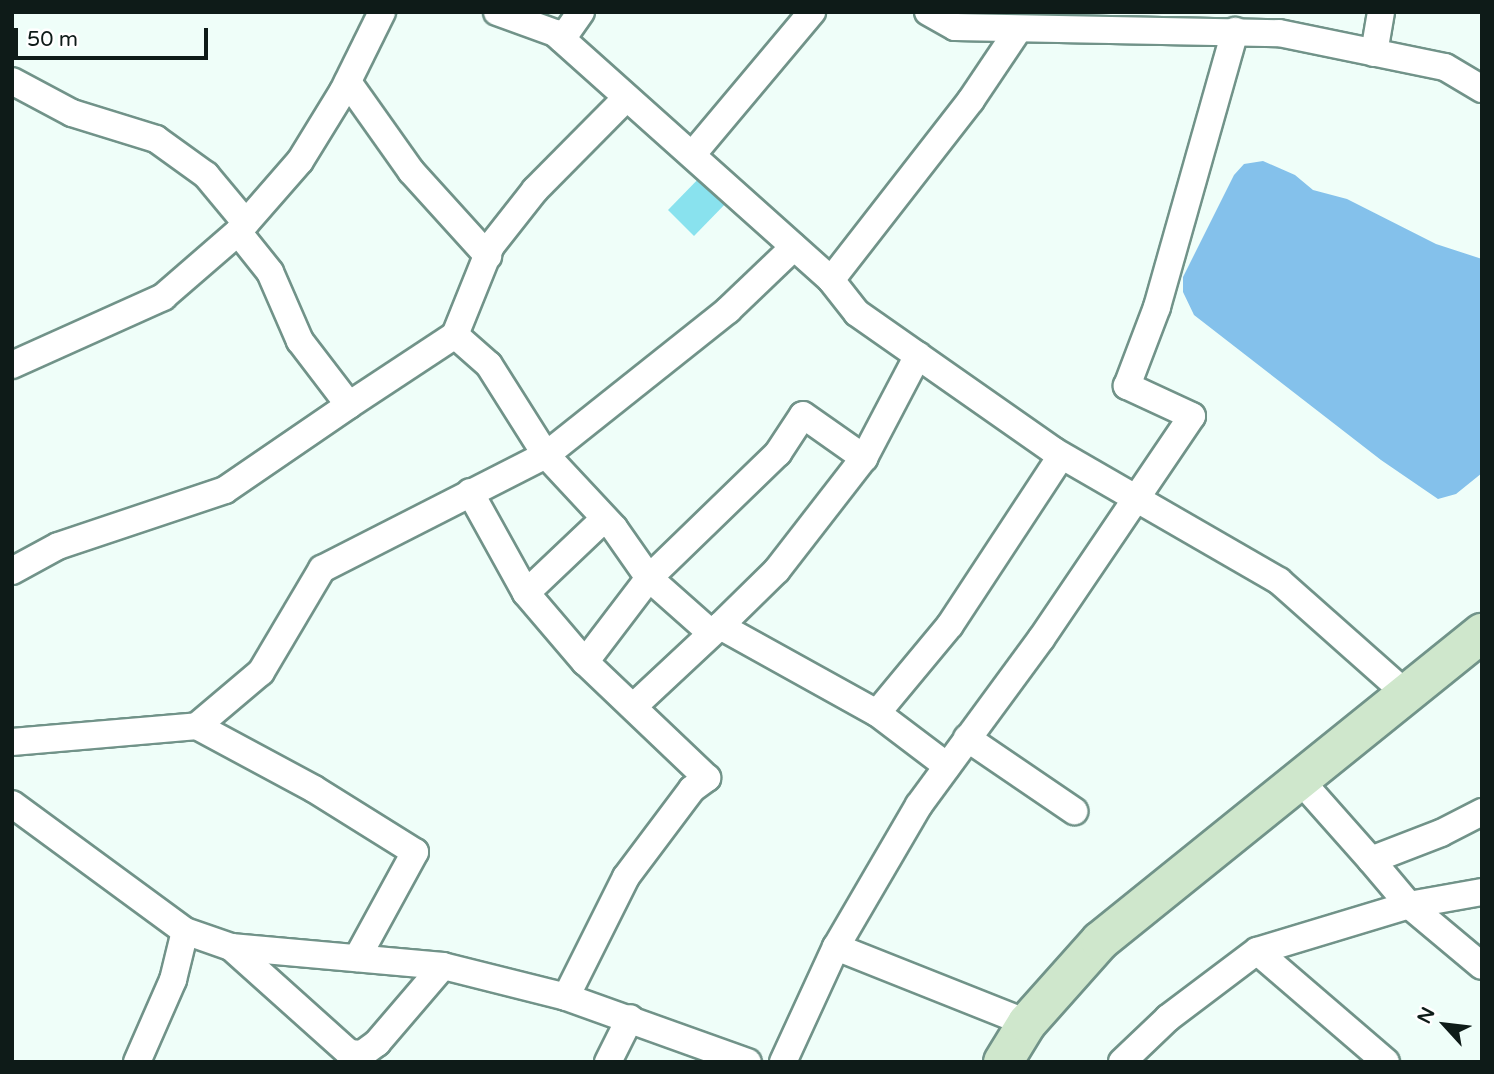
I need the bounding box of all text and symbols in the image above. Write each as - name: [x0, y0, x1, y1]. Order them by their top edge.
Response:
- scale bar: [18, 14, 212, 58]
- text: 50 m: [27, 27, 78, 52]
- north arrow: [1410, 990, 1480, 1060]
- text: N: [1413, 1004, 1440, 1027]

